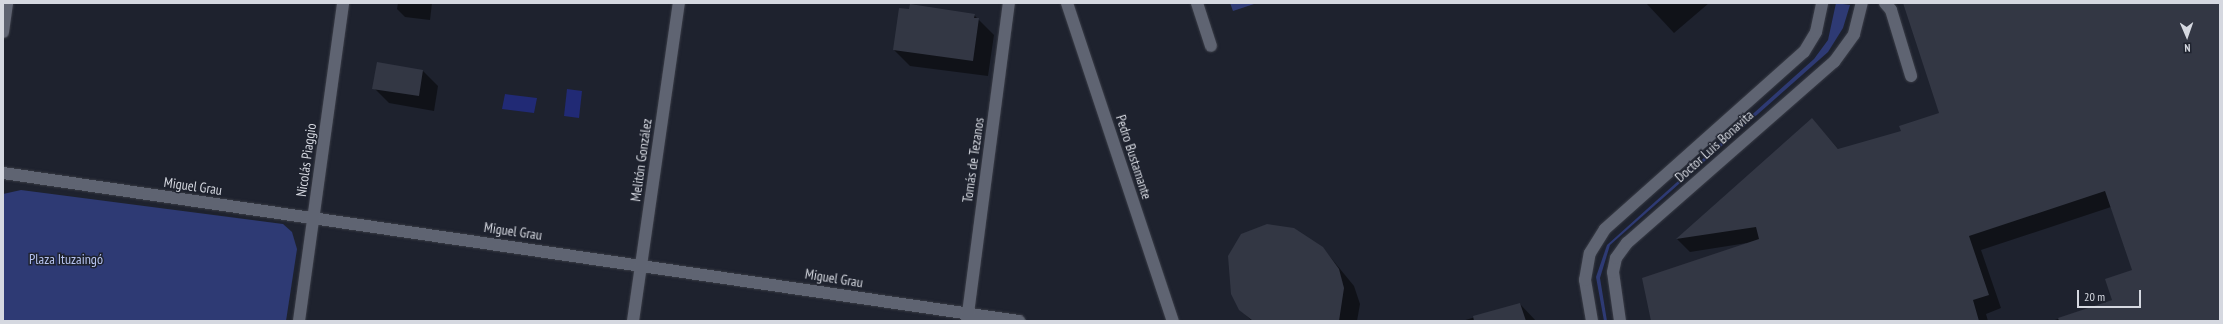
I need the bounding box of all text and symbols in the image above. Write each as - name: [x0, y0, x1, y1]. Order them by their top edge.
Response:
- north arrow: [2167, 16, 2207, 56]
- text: N: [2184, 41, 2191, 55]
- street label: Doctor Luis Bonavita: [1671, 106, 1757, 186]
- street label: Pedro Bustamante: [1112, 113, 1156, 201]
- street label: Tomás de Tezanos: [959, 116, 987, 204]
- street label: Melitón González: [627, 117, 655, 203]
- street label: Nicolás Piaggio: [293, 122, 319, 198]
- street label: Miguel Grau: [163, 174, 223, 198]
- street label: Miguel Grau: [483, 219, 543, 243]
- park label: Plaza Ituzaingó: [29, 251, 103, 267]
- street label: Miguel Grau: [804, 265, 864, 291]
- scale bar: [2079, 282, 2143, 308]
- text: 20 m: [2084, 289, 2105, 304]

